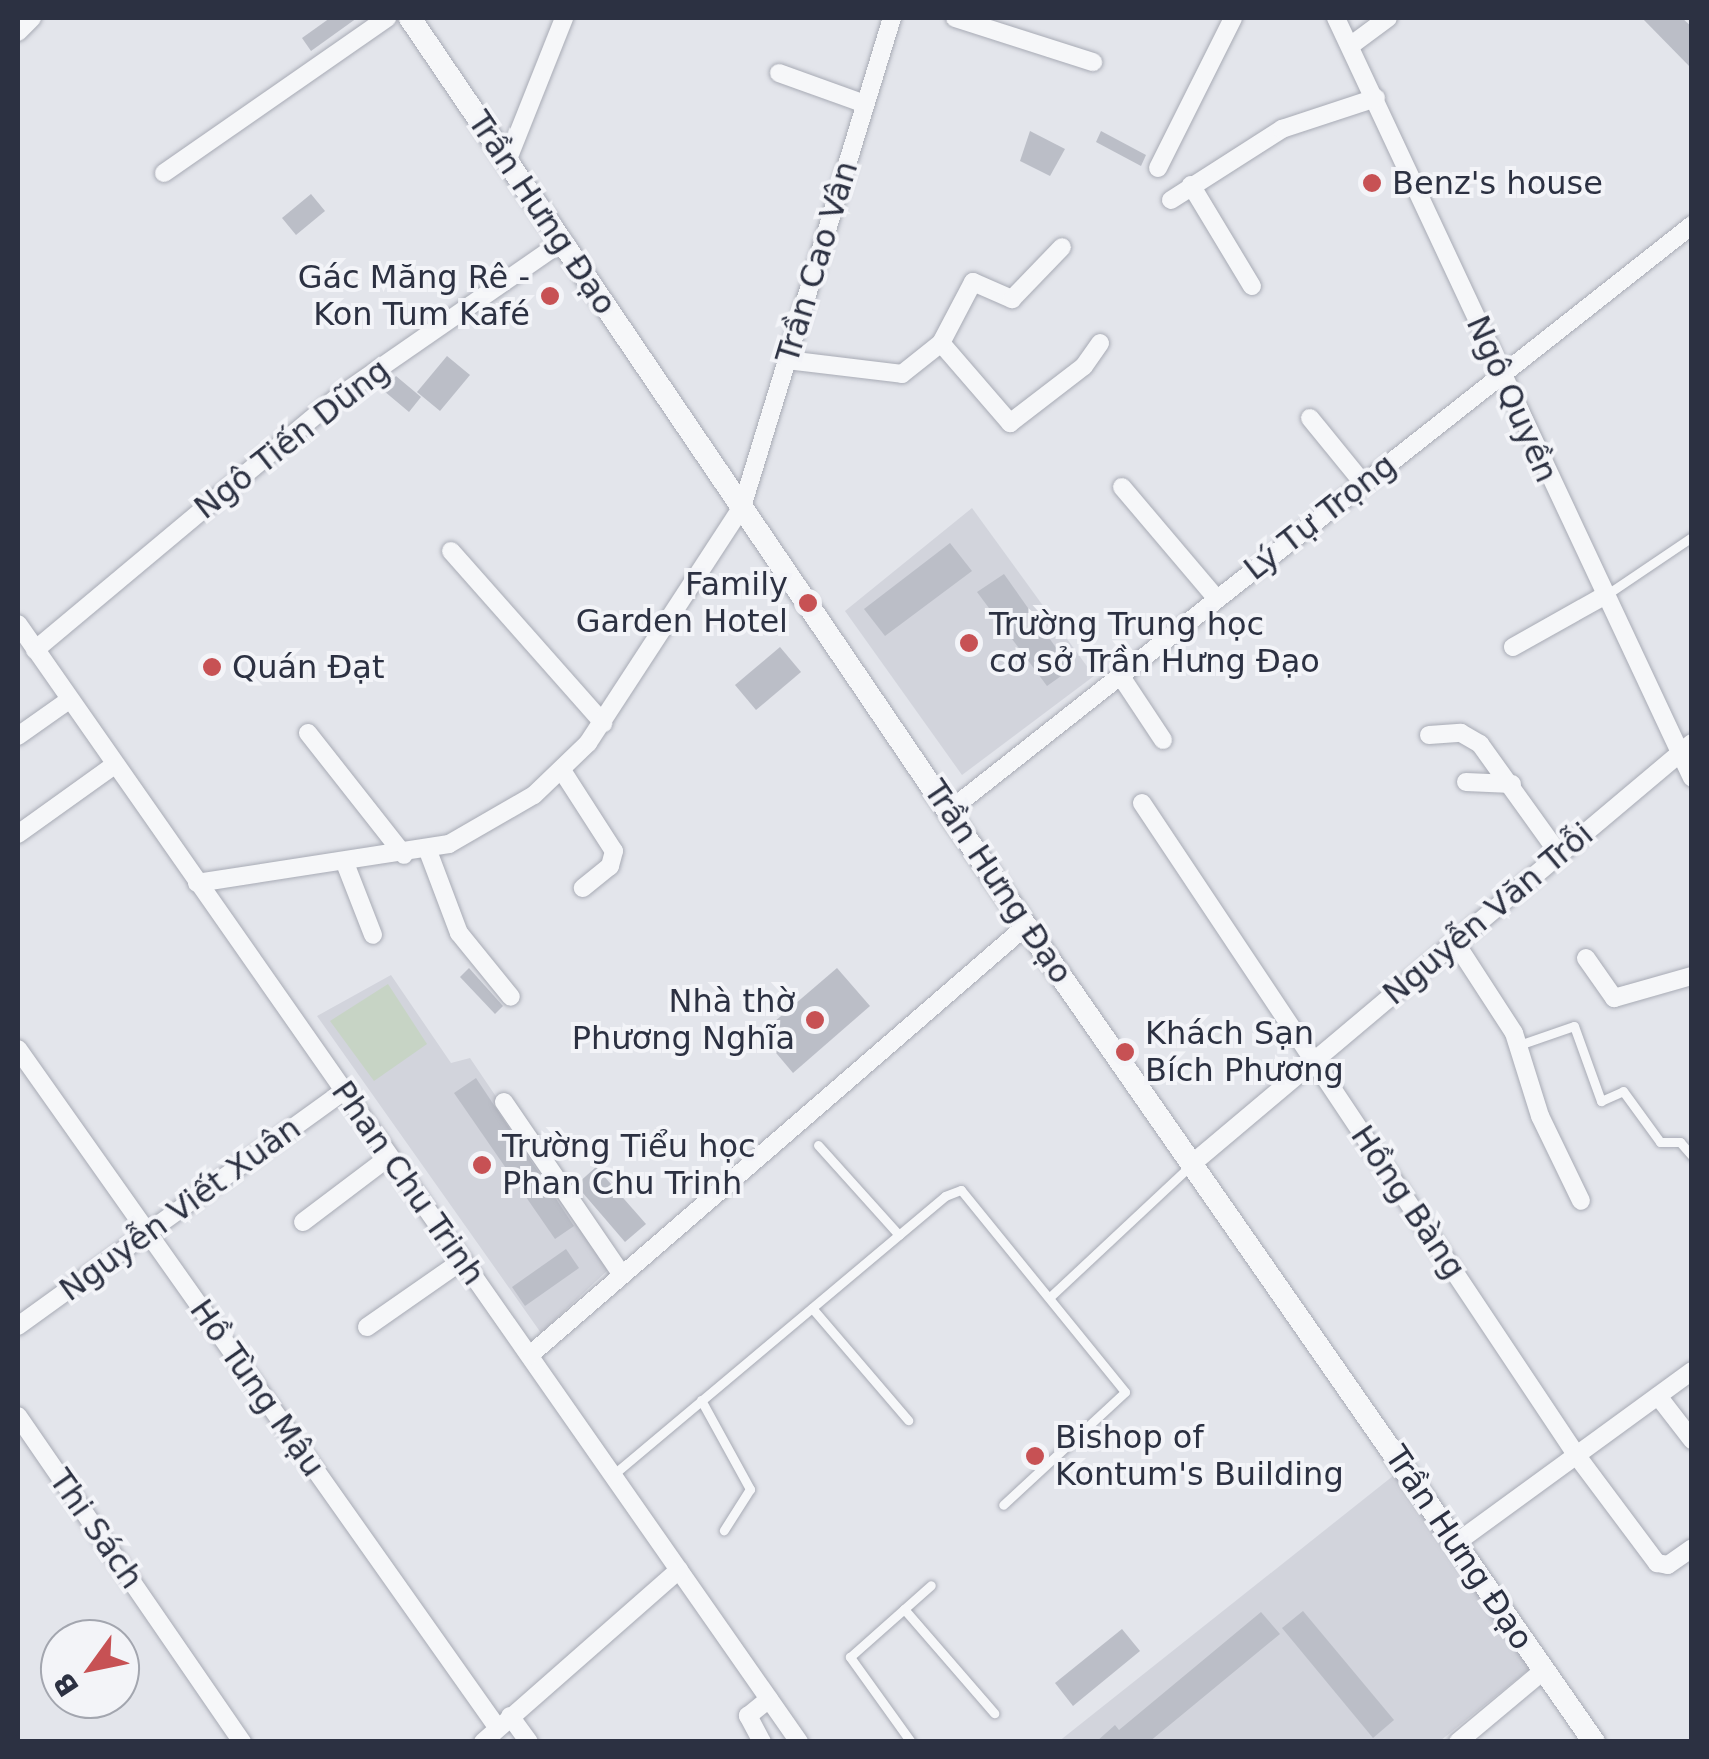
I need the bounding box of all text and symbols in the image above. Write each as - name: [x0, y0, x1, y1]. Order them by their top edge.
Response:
- street label: Trần Hưng Đạo: [460, 104, 624, 322]
- street label: Trần Cao Vân: [768, 156, 866, 368]
- place label: Benz's house: [1392, 164, 1603, 202]
- marker: Benz's house: [1361, 172, 1383, 194]
- place label: Gác Măng Rê - Kon Tum Kafé: [298, 259, 530, 334]
- marker: Gác Măng Rê - Kon Tum Kafé: [539, 285, 561, 307]
- street label: Ngô Quyền: [1458, 310, 1566, 488]
- street label: Ngô Tiến Dũng: [187, 351, 397, 527]
- street label: Lý Tự Trọng: [1236, 446, 1404, 588]
- place label: Family Garden Hotel: [576, 566, 788, 641]
- marker: Family Garden Hotel: [797, 592, 819, 614]
- place label: Trường Trung học cơ sở Trần Hưng Đạo: [989, 606, 1320, 681]
- marker: Trường Trung học cơ sở Trần Hưng Đạo: [958, 632, 980, 654]
- place label: Quán Đạt: [232, 648, 384, 686]
- marker: Quán Đạt: [201, 656, 223, 678]
- street label: Trần Hưng Đạo: [916, 773, 1080, 991]
- street label: Nguyễn Văn Trỗi: [1375, 815, 1601, 1013]
- place label: Nhà thờ Phương Nghĩa: [572, 983, 795, 1058]
- marker: Nhà thờ Phương Nghĩa: [804, 1009, 826, 1031]
- place label: Khách Sạn Bích Phương: [1145, 1015, 1344, 1090]
- marker: Khách Sạn Bích Phương: [1114, 1041, 1136, 1063]
- street label: Phan Chu Trinh: [323, 1074, 493, 1292]
- street label: Nguyễn Viết Xuân: [52, 1109, 308, 1309]
- street label: Hồng Bàng: [1343, 1118, 1473, 1286]
- place label: Trường Tiểu học Phan Chu Trinh: [502, 1128, 756, 1203]
- marker: Trường Tiểu học Phan Chu Trinh: [471, 1154, 493, 1176]
- street label: Hồ Tùng Mậu: [182, 1292, 332, 1484]
- place label: Bishop of Kontum's Building: [1055, 1419, 1344, 1494]
- street label: Trần Hưng Đạo: [1377, 1439, 1541, 1657]
- marker: Bishop of Kontum's Building: [1024, 1445, 1046, 1467]
- street label: Thi Sách: [41, 1462, 151, 1596]
- north arrow: [40, 1619, 140, 1719]
- text: B: [46, 1667, 86, 1702]

